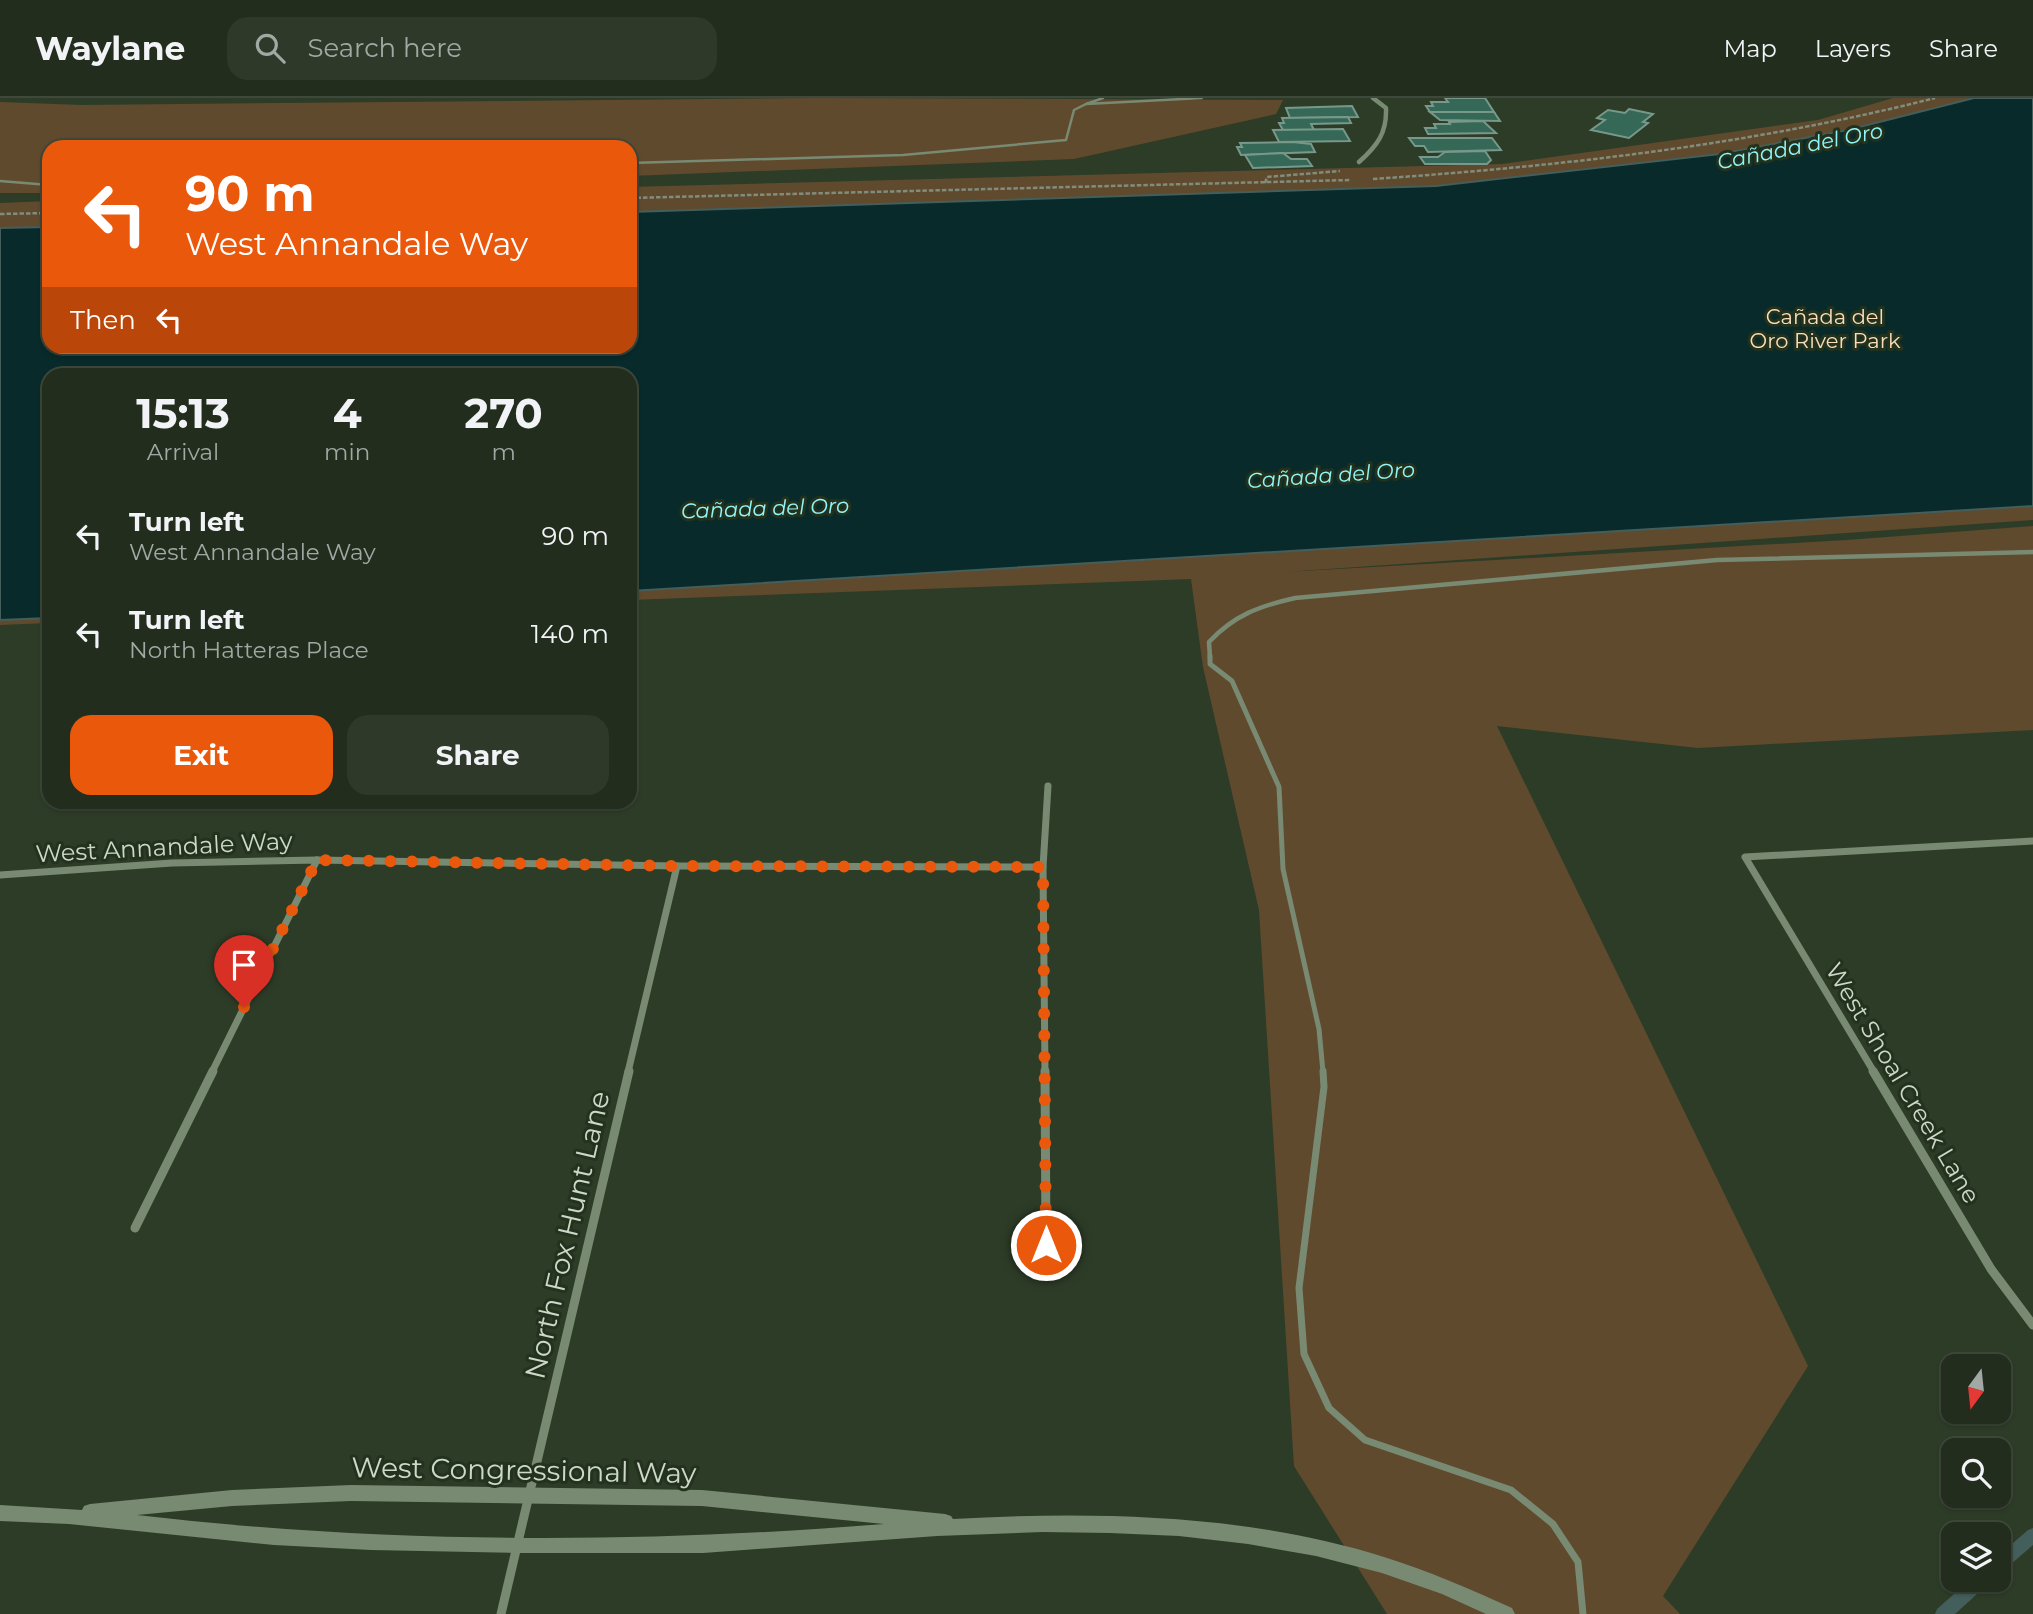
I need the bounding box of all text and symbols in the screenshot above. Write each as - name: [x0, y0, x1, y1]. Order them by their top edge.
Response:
- search box: [227, 17, 717, 80]
- text: Waylane: [35, 28, 185, 68]
- icon: search: [251, 29, 289, 67]
- text: Search here: [307, 32, 462, 64]
- text: Map: [1723, 34, 1777, 63]
- text: Layers: [1815, 34, 1891, 63]
- text: Share: [1929, 34, 1998, 63]
- water label: Cañada del Oro: [1715, 118, 1885, 174]
- text: 90 m: [185, 164, 315, 223]
- icon: left: [70, 168, 161, 259]
- text: West Annandale Way: [185, 224, 528, 263]
- icon: left: [150, 301, 188, 339]
- text: Then: [70, 304, 136, 336]
- park label: Cañada del Oro River Park: [1750, 304, 1901, 353]
- text: 15:13: [136, 387, 230, 439]
- text: 4: [333, 387, 362, 439]
- text: 270: [464, 387, 543, 439]
- text: Arrival: [147, 438, 219, 466]
- text: min: [324, 438, 370, 466]
- text: m: [491, 438, 516, 466]
- water label: Cañada del Oro: [1246, 457, 1416, 493]
- water label: Cañada del Oro: [680, 493, 850, 523]
- text: Turn left: [129, 506, 245, 538]
- icon: left: [70, 517, 108, 555]
- text: 90 m: [542, 520, 609, 552]
- text: West Annandale Way: [129, 538, 376, 566]
- text: Turn left: [129, 604, 245, 636]
- icon: left: [70, 615, 108, 653]
- text: 140 m: [531, 618, 609, 650]
- text: North Hatteras Place: [129, 636, 369, 664]
- button: Exit: [70, 715, 333, 795]
- button: Share: [347, 715, 609, 795]
- street label: West Annandale Way: [35, 826, 293, 868]
- pin: [214, 935, 274, 1007]
- icon: arrive: [225, 946, 263, 984]
- street label: West Shoal Creek Lane: [1820, 957, 1986, 1209]
- street label: North Fox Hunt Lane: [517, 1088, 617, 1382]
- position arrow: [1009, 1208, 1083, 1282]
- north arrow: [1941, 1354, 2011, 1424]
- map controls: [1941, 1354, 2011, 1592]
- button: search: [1941, 1438, 2011, 1508]
- street label: West Congressional Way: [351, 1450, 698, 1490]
- button: layers: [1941, 1522, 2011, 1592]

